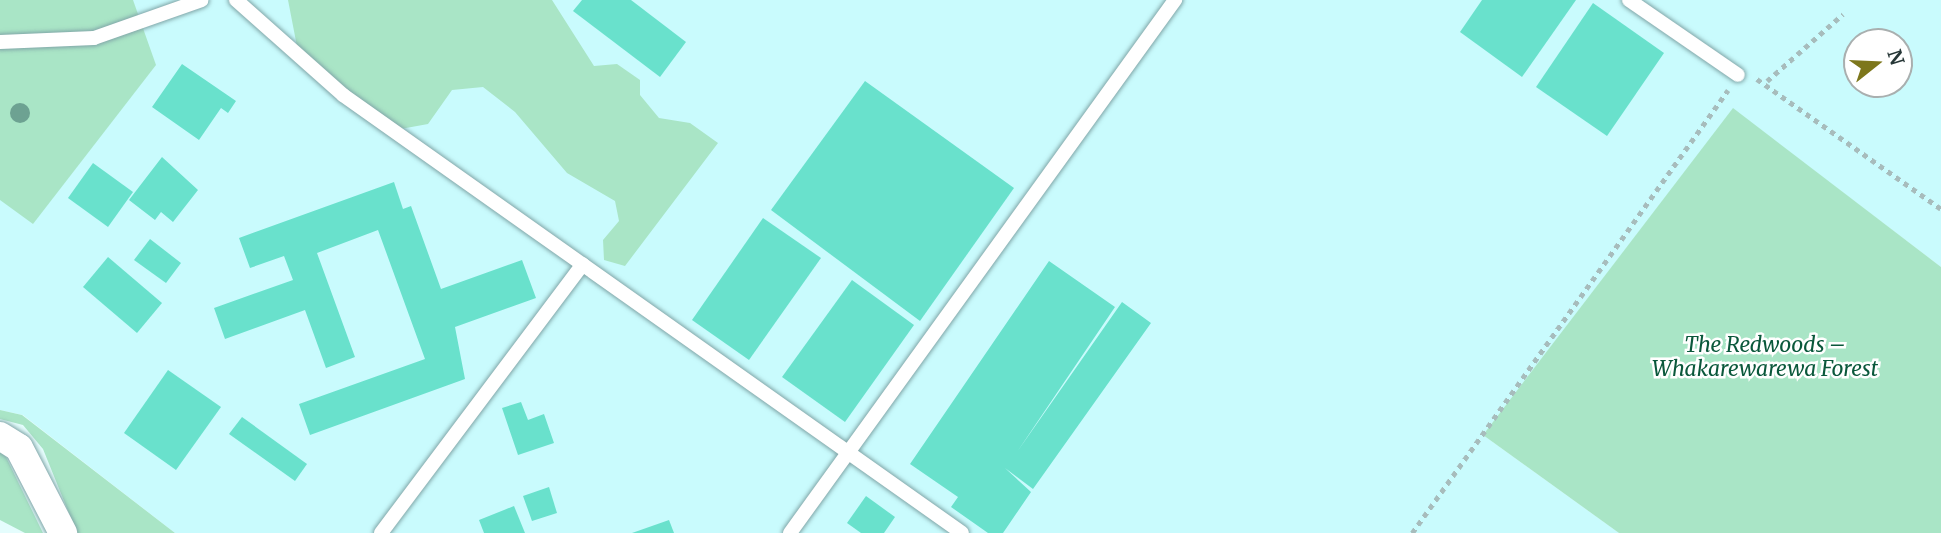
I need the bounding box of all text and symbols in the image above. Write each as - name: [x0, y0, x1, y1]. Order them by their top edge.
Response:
- north arrow: [1843, 28, 1913, 98]
- text: N: [1882, 46, 1910, 68]
- park label: The Redwoods – Whakarewarewa Forest: [1652, 332, 1878, 382]

